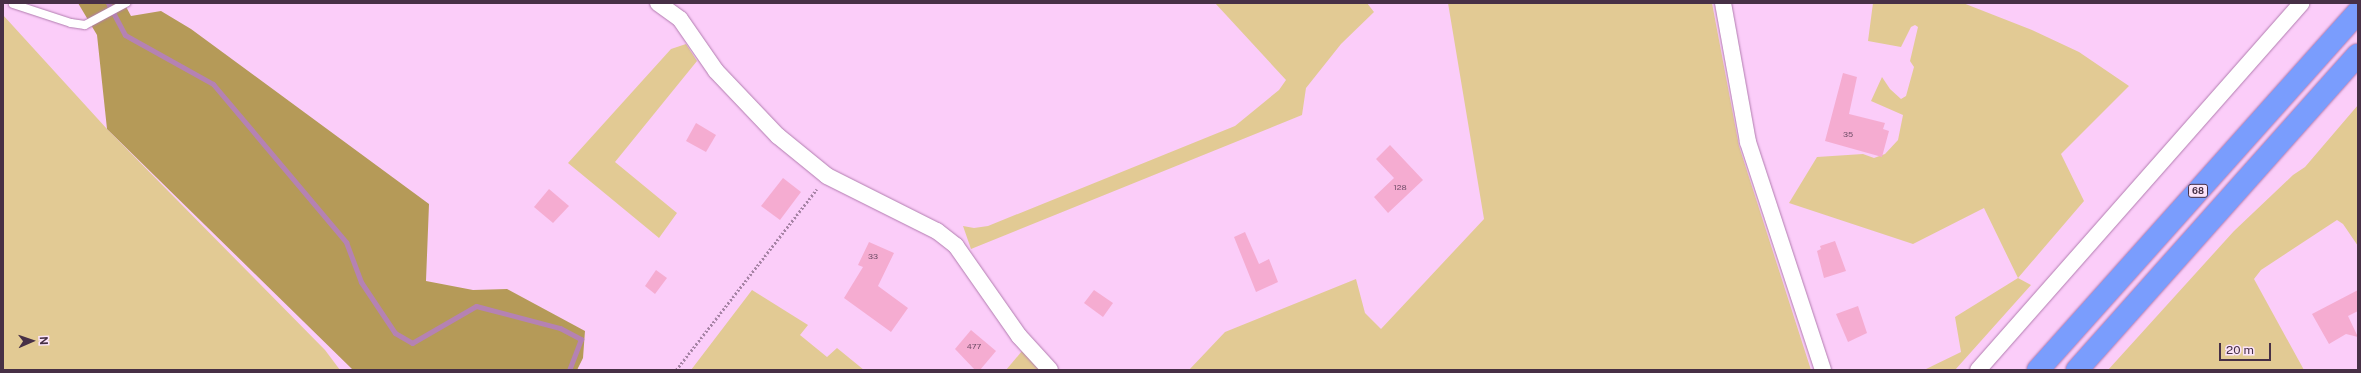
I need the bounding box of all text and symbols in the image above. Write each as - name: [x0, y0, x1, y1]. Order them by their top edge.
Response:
- house number: 35: [1843, 130, 1853, 140]
- house number: 128: [1393, 183, 1407, 193]
- road number: 68: [2188, 184, 2208, 198]
- house number: 33: [868, 252, 878, 262]
- north arrow: [12, 321, 52, 361]
- scale bar: [2221, 335, 2273, 361]
- text: N: [38, 336, 50, 345]
- house number: 477: [967, 342, 981, 352]
- text: 20 m: [2226, 343, 2254, 357]

